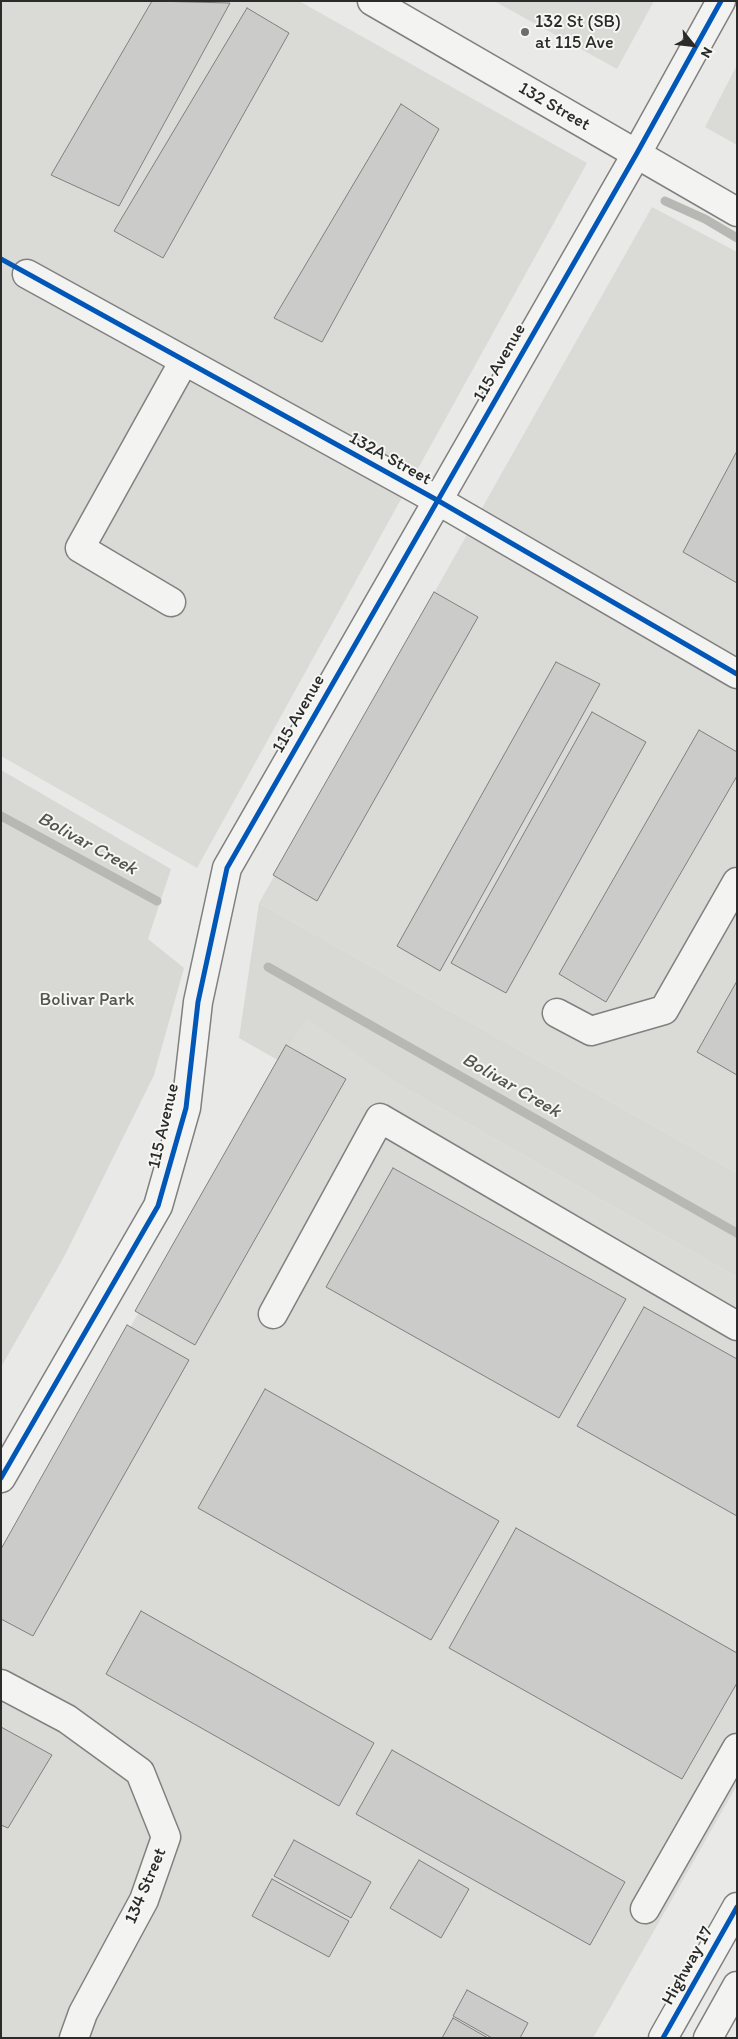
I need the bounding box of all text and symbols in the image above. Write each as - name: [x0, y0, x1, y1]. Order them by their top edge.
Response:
- place label: 132 St (SB) at 115 Ave: [535, 11, 621, 54]
- north arrow: [668, 20, 718, 70]
- marker: 132 St (SB) at 115 Ave: [519, 26, 531, 38]
- text: N: [697, 44, 716, 61]
- street label: 132 Street: [514, 78, 594, 136]
- street label: 115 Avenue: [469, 320, 531, 406]
- street label: 132A Street: [345, 428, 435, 490]
- street label: 115 Avenue: [268, 671, 330, 757]
- water label: Bolivar Creek: [33, 807, 141, 881]
- park label: Bolivar Park: [40, 989, 134, 1011]
- water label: Bolivar Creek: [458, 1049, 564, 1123]
- street label: 115 Avenue: [144, 1081, 184, 1171]
- street label: 134 Street: [120, 1845, 172, 1927]
- street label: Highway 17: [658, 1923, 718, 2009]

